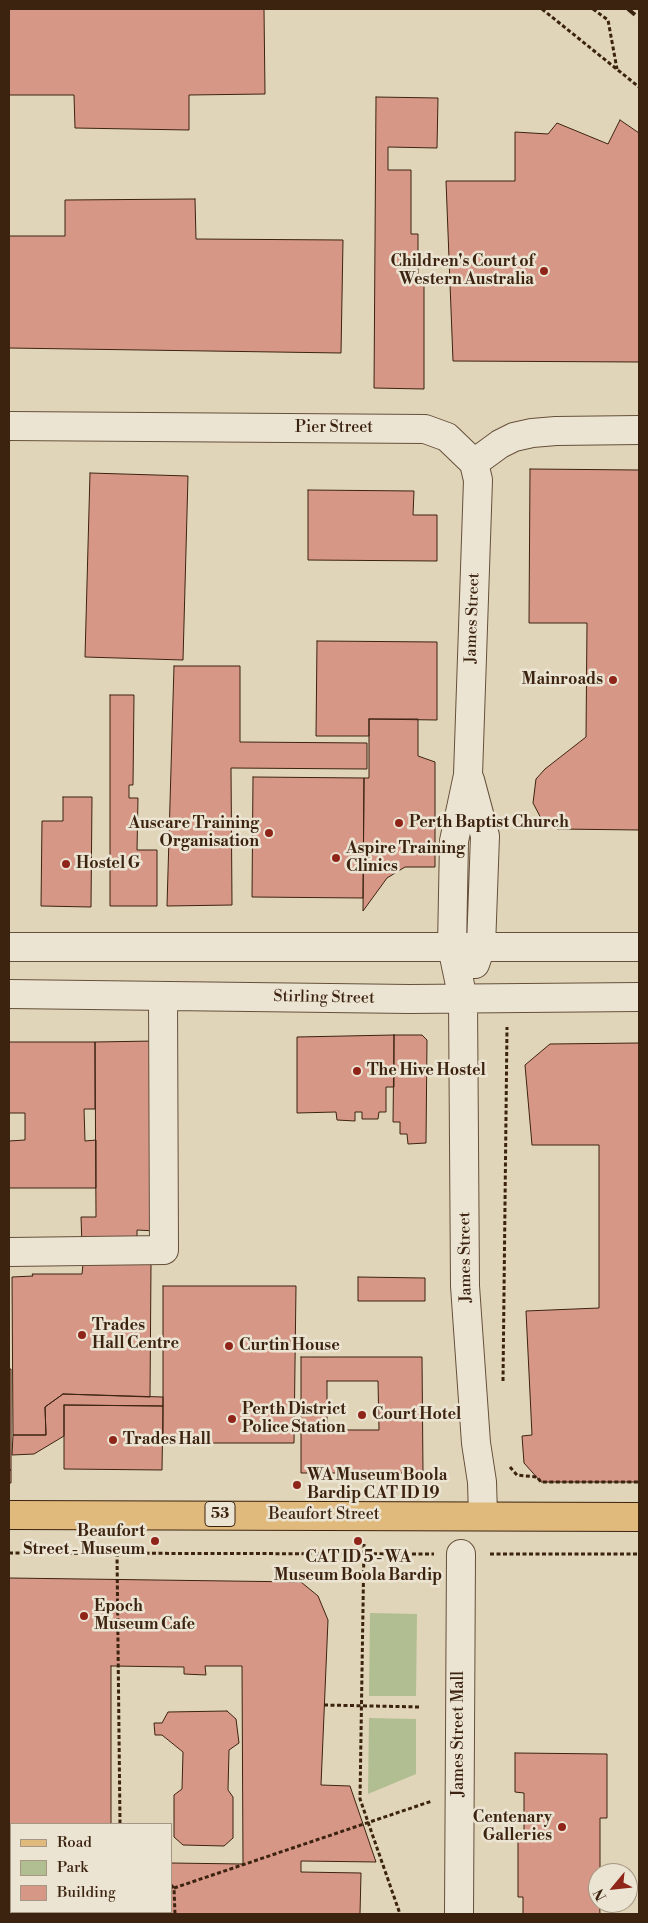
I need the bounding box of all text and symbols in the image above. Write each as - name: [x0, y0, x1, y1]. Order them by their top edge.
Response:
- place label: Children's Court of Western Australia: [390, 252, 534, 290]
- marker: Children's Court of Western Australia: [538, 265, 550, 277]
- street label: Pier Street: [295, 418, 373, 438]
- street label: James Street: [462, 572, 484, 664]
- place label: Mainroads: [522, 670, 603, 690]
- marker: Mainroads: [607, 674, 619, 686]
- place label: Perth Baptist Church: [409, 813, 569, 833]
- place label: Auscare Training Organisation: [128, 814, 259, 852]
- marker: Perth Baptist Church: [393, 817, 405, 829]
- marker: Auscare Training Organisation: [263, 827, 275, 839]
- place label: Aspire Training Clinics: [346, 839, 465, 877]
- marker: Aspire Training Clinics: [330, 852, 342, 864]
- place label: Hostel G: [76, 854, 140, 874]
- marker: Hostel G: [60, 858, 72, 870]
- street label: Stirling Street: [273, 988, 375, 1008]
- place label: The Hive Hostel: [367, 1061, 486, 1081]
- marker: The Hive Hostel: [351, 1065, 363, 1077]
- street label: James Street: [456, 1211, 476, 1303]
- place label: Trades Hall Centre: [92, 1316, 179, 1354]
- marker: Trades Hall Centre: [76, 1329, 88, 1341]
- place label: Curtin House: [239, 1336, 340, 1356]
- marker: Curtin House: [223, 1340, 235, 1352]
- place label: Perth District Police Station: [242, 1400, 346, 1438]
- place label: Court Hotel: [372, 1405, 461, 1425]
- marker: Court Hotel: [356, 1409, 368, 1421]
- marker: Perth District Police Station: [226, 1413, 238, 1425]
- place label: Trades Hall: [123, 1430, 211, 1450]
- marker: Trades Hall: [107, 1434, 119, 1446]
- place label: WA Museum Boola Bardip CAT ID 19: [307, 1466, 447, 1504]
- marker: WA Museum Boola Bardip CAT ID 19: [291, 1479, 303, 1491]
- road number: 53: [205, 1502, 235, 1526]
- street label: Beaufort Street: [269, 1505, 379, 1525]
- place label: Beaufort Street - Museum: [23, 1522, 145, 1560]
- marker: Beaufort Street - Museum: [149, 1535, 161, 1547]
- marker: CAT ID 5 - WA Museum Boola Bardip: [352, 1535, 364, 1547]
- place label: CAT ID 5 - WA Museum Boola Bardip: [274, 1548, 442, 1586]
- place label: Epoch Museum Cafe: [94, 1597, 195, 1635]
- marker: Epoch Museum Cafe: [78, 1610, 90, 1622]
- street label: James Street Mall: [449, 1671, 469, 1797]
- place label: Centenary Galleries: [473, 1808, 552, 1846]
- marker: Centenary Galleries: [556, 1821, 568, 1833]
- legend: [10, 1823, 172, 1913]
- text: Road: [57, 1833, 92, 1852]
- text: Park: [57, 1858, 88, 1877]
- north arrow: [588, 1863, 638, 1913]
- text: Building: [57, 1883, 116, 1902]
- text: N: [590, 1885, 611, 1904]

